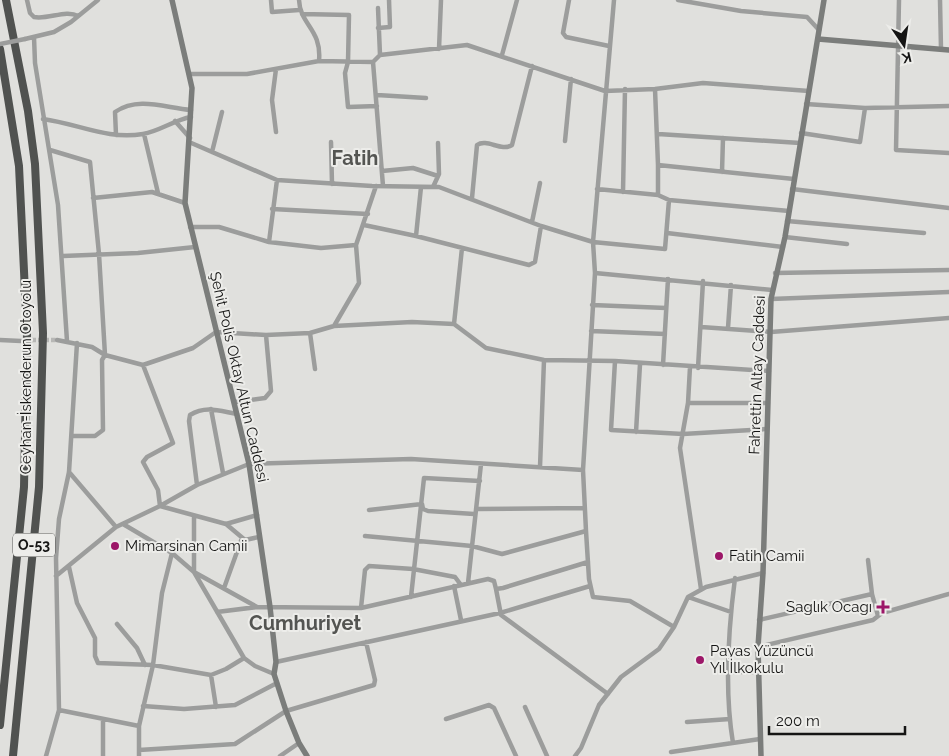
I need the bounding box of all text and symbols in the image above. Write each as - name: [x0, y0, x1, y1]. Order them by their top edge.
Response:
- north arrow: [879, 20, 929, 70]
- text: K: [900, 49, 913, 67]
- district label: Fatih: [332, 146, 378, 170]
- street label: Şehit Polis Oktay Altun Caddesi: [206, 270, 272, 484]
- street label: Ceyhan-İskenderun Otoyolu: [16, 280, 35, 474]
- street label: Fahrettin Altay Caddesi: [745, 295, 769, 455]
- road number: O-53: [13, 534, 55, 556]
- place label: Mimarsinan Camii: [125, 537, 247, 555]
- marker: Mimarsinan Camii: [109, 540, 121, 552]
- place label: Fatih Camii: [729, 547, 805, 565]
- marker: Fatih Camii: [713, 550, 725, 562]
- place label: Saglık Ocagı: [786, 598, 872, 616]
- marker: Saglık Ocagı: [876, 600, 890, 614]
- district label: Cumhuriyet: [249, 611, 361, 635]
- place label: Payas Yüzüncü Yıl İlkokulu: [710, 642, 814, 677]
- marker: Payas Yüzüncü Yıl İlkokulu: [694, 654, 706, 666]
- scale bar: [769, 704, 905, 736]
- text: 200 m: [776, 712, 820, 730]

